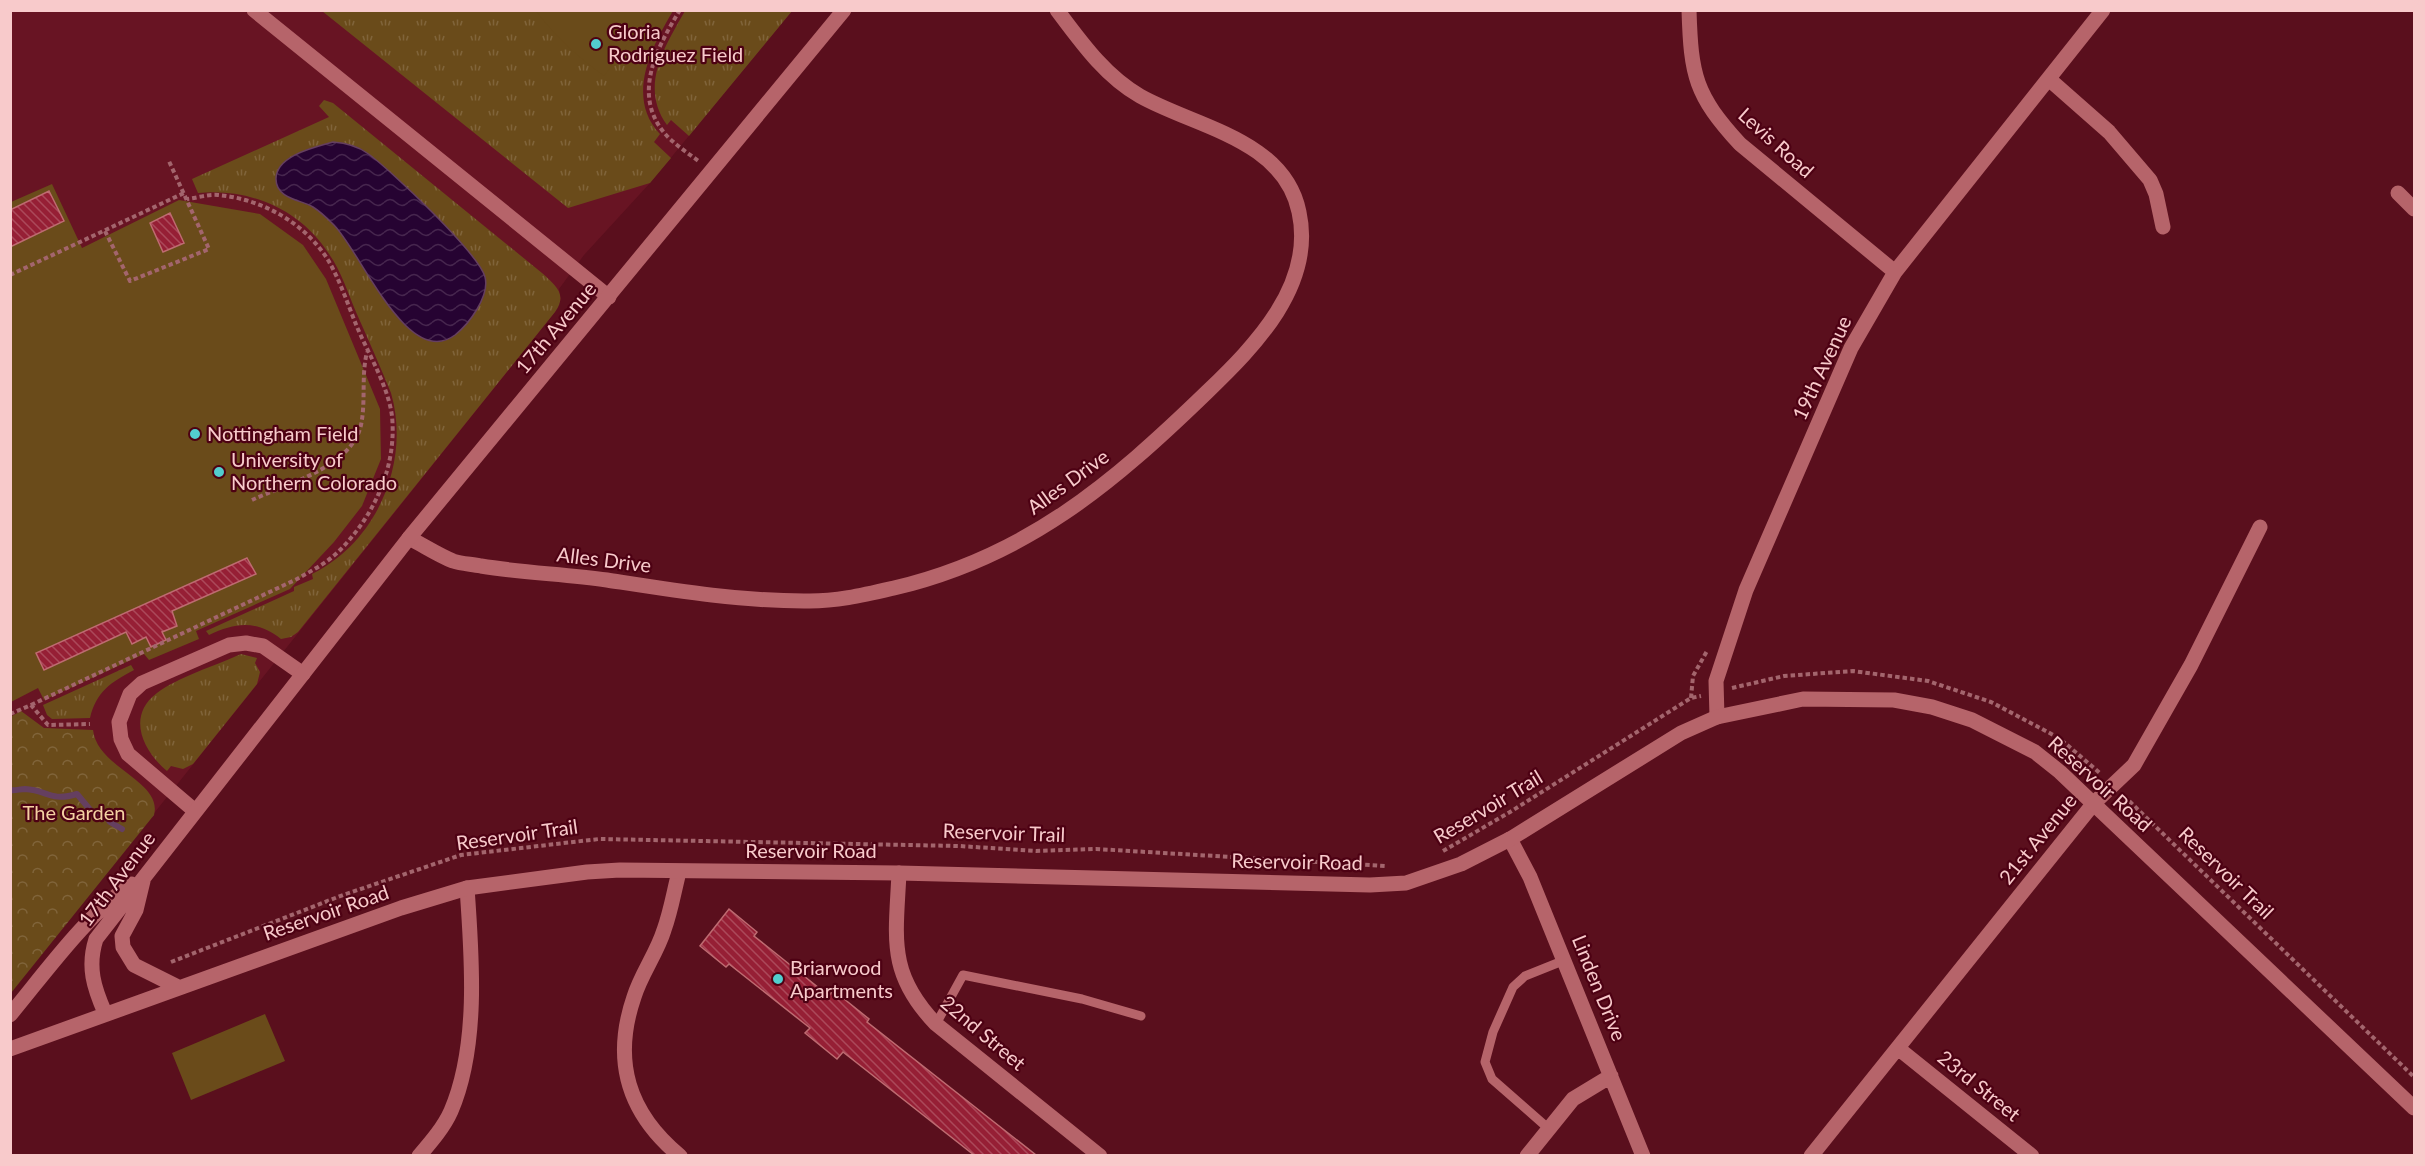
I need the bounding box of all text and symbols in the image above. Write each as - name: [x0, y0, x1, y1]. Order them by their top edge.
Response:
- place label: Gloria Rodriguez Field: [608, 19, 743, 66]
- marker: Gloria Rodriguez Field: [589, 37, 603, 51]
- street label: Levis Road: [1734, 102, 1819, 182]
- street label: 17th Avenue: [510, 277, 600, 378]
- street label: 19th Avenue: [1787, 312, 1856, 423]
- place label: Nottingham Field: [207, 421, 359, 445]
- marker: Nottingham Field: [188, 427, 202, 441]
- street label: Alles Drive: [1022, 444, 1113, 519]
- place label: University of Northern Colorado: [231, 447, 397, 494]
- marker: University of Northern Colorado: [212, 465, 226, 479]
- street label: Alles Drive: [556, 541, 653, 577]
- street label: Reservoir Road: [2044, 730, 2158, 836]
- street label: Reservoir Trail: [1429, 764, 1546, 848]
- street label: 21st Avenue: [1993, 788, 2081, 889]
- park label: The Garden: [23, 800, 125, 824]
- street label: Reservoir Trail: [454, 814, 579, 854]
- street label: Reservoir Trail: [942, 818, 1066, 846]
- street label: Reservoir Trail: [2174, 821, 2279, 924]
- street label: 17th Avenue: [73, 826, 160, 930]
- street label: Reservoir Road: [745, 838, 877, 862]
- street label: Reservoir Road: [1231, 848, 1363, 874]
- street label: Reservoir Road: [260, 879, 392, 945]
- street label: Linden Drive: [1568, 931, 1632, 1044]
- place label: Briarwood Apartments: [790, 955, 893, 1002]
- marker: Briarwood Apartments: [771, 972, 785, 986]
- street label: 22nd Street: [936, 990, 1031, 1075]
- street label: 23rd Street: [1934, 1045, 2026, 1126]

